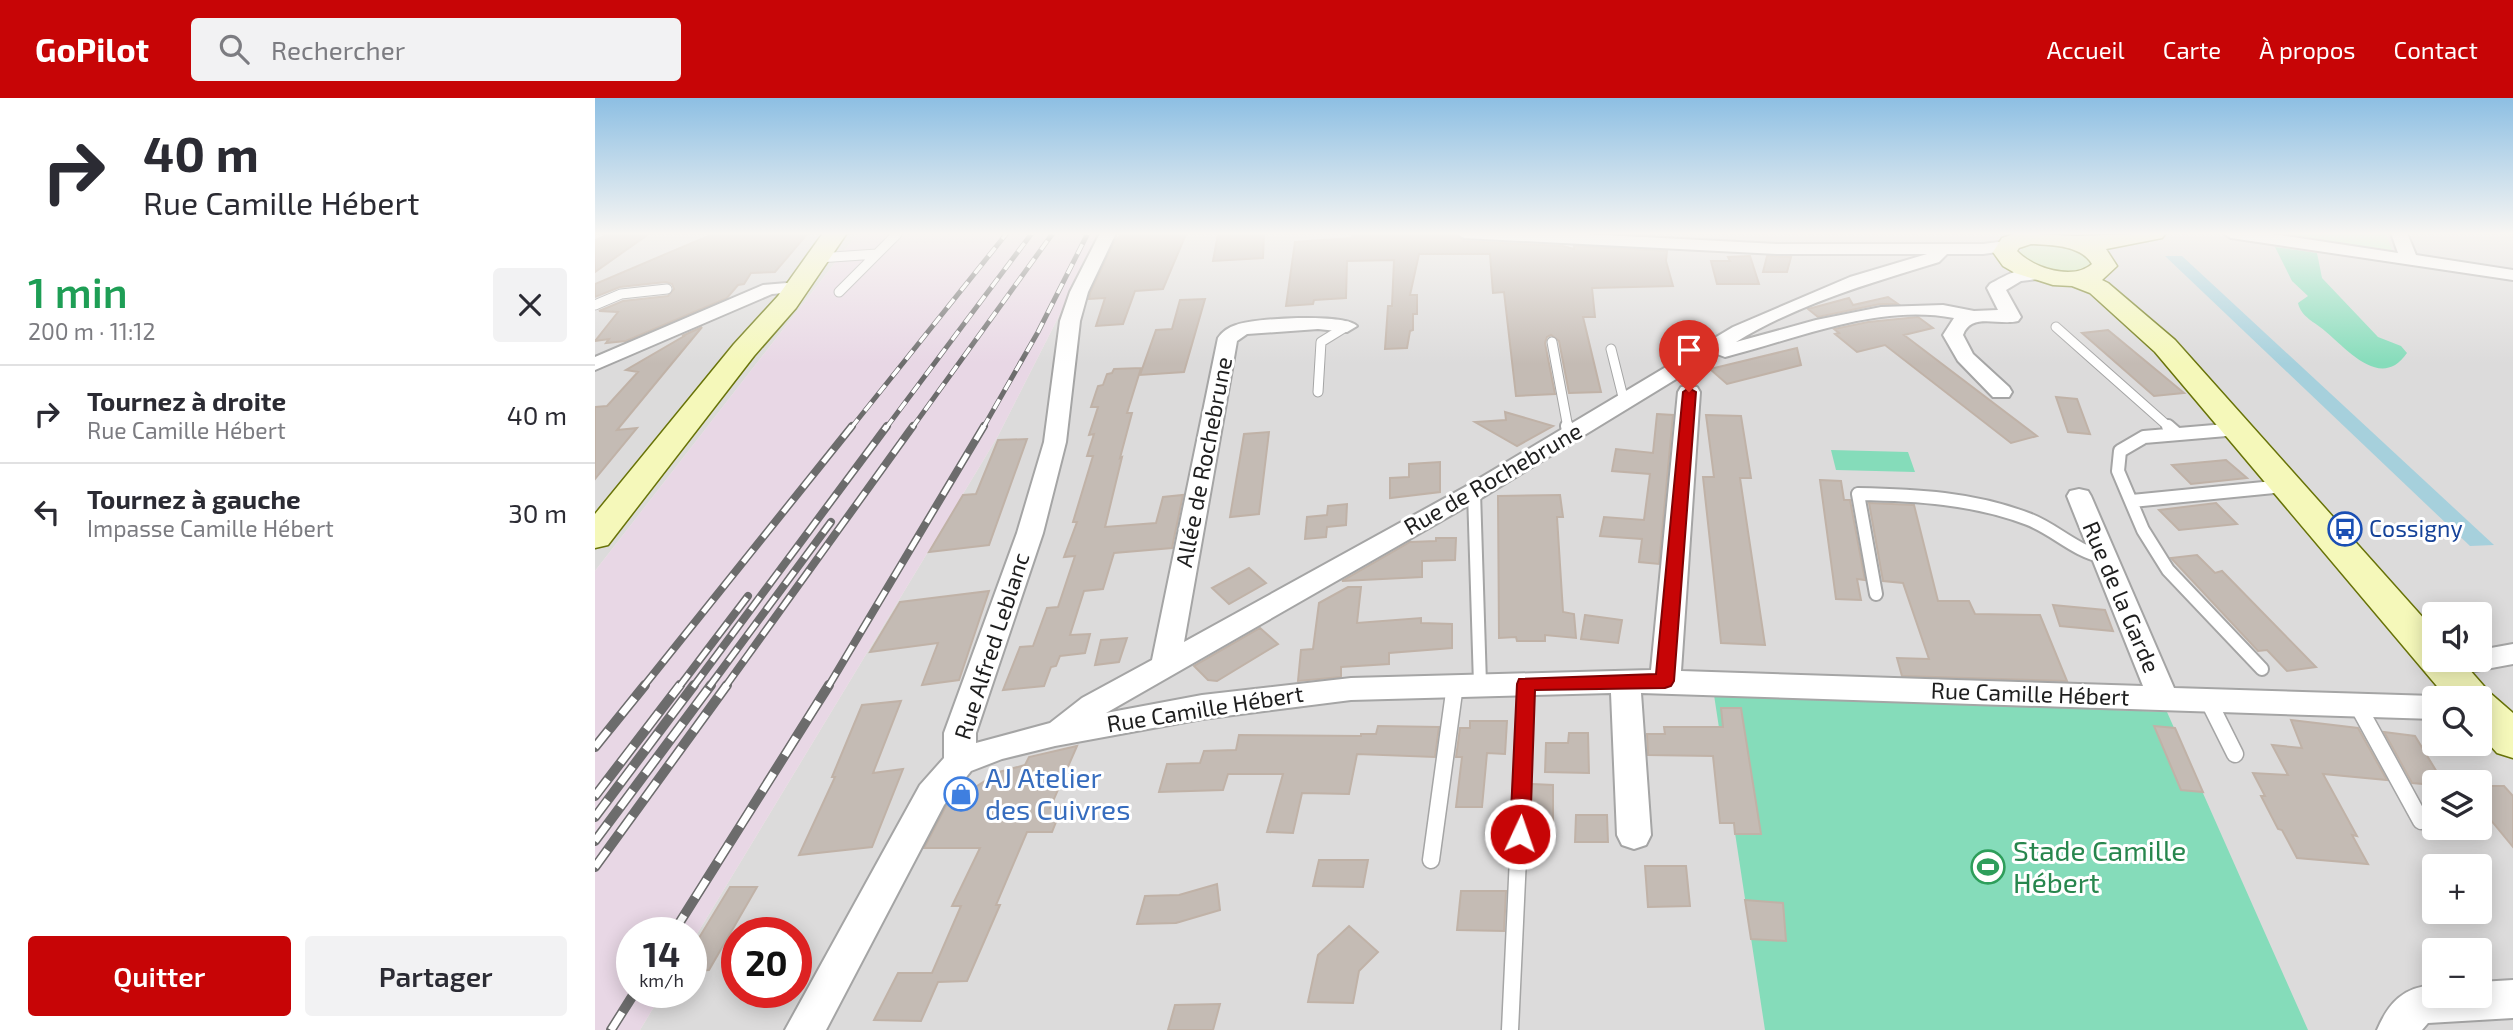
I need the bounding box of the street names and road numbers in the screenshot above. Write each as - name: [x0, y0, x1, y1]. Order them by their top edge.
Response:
- street label: Allée de Rochebrune: [1169, 354, 1237, 569]
- street label: Rue de Rochebrune: [1399, 416, 1586, 540]
- street label: Rue de la Garde: [2077, 517, 2166, 676]
- street label: Rue Alfred Leblanc: [948, 549, 1034, 743]
- street label: Rue Camille Hébert: [1930, 676, 2130, 710]
- street label: Rue Camille Hébert: [1105, 679, 1305, 737]

